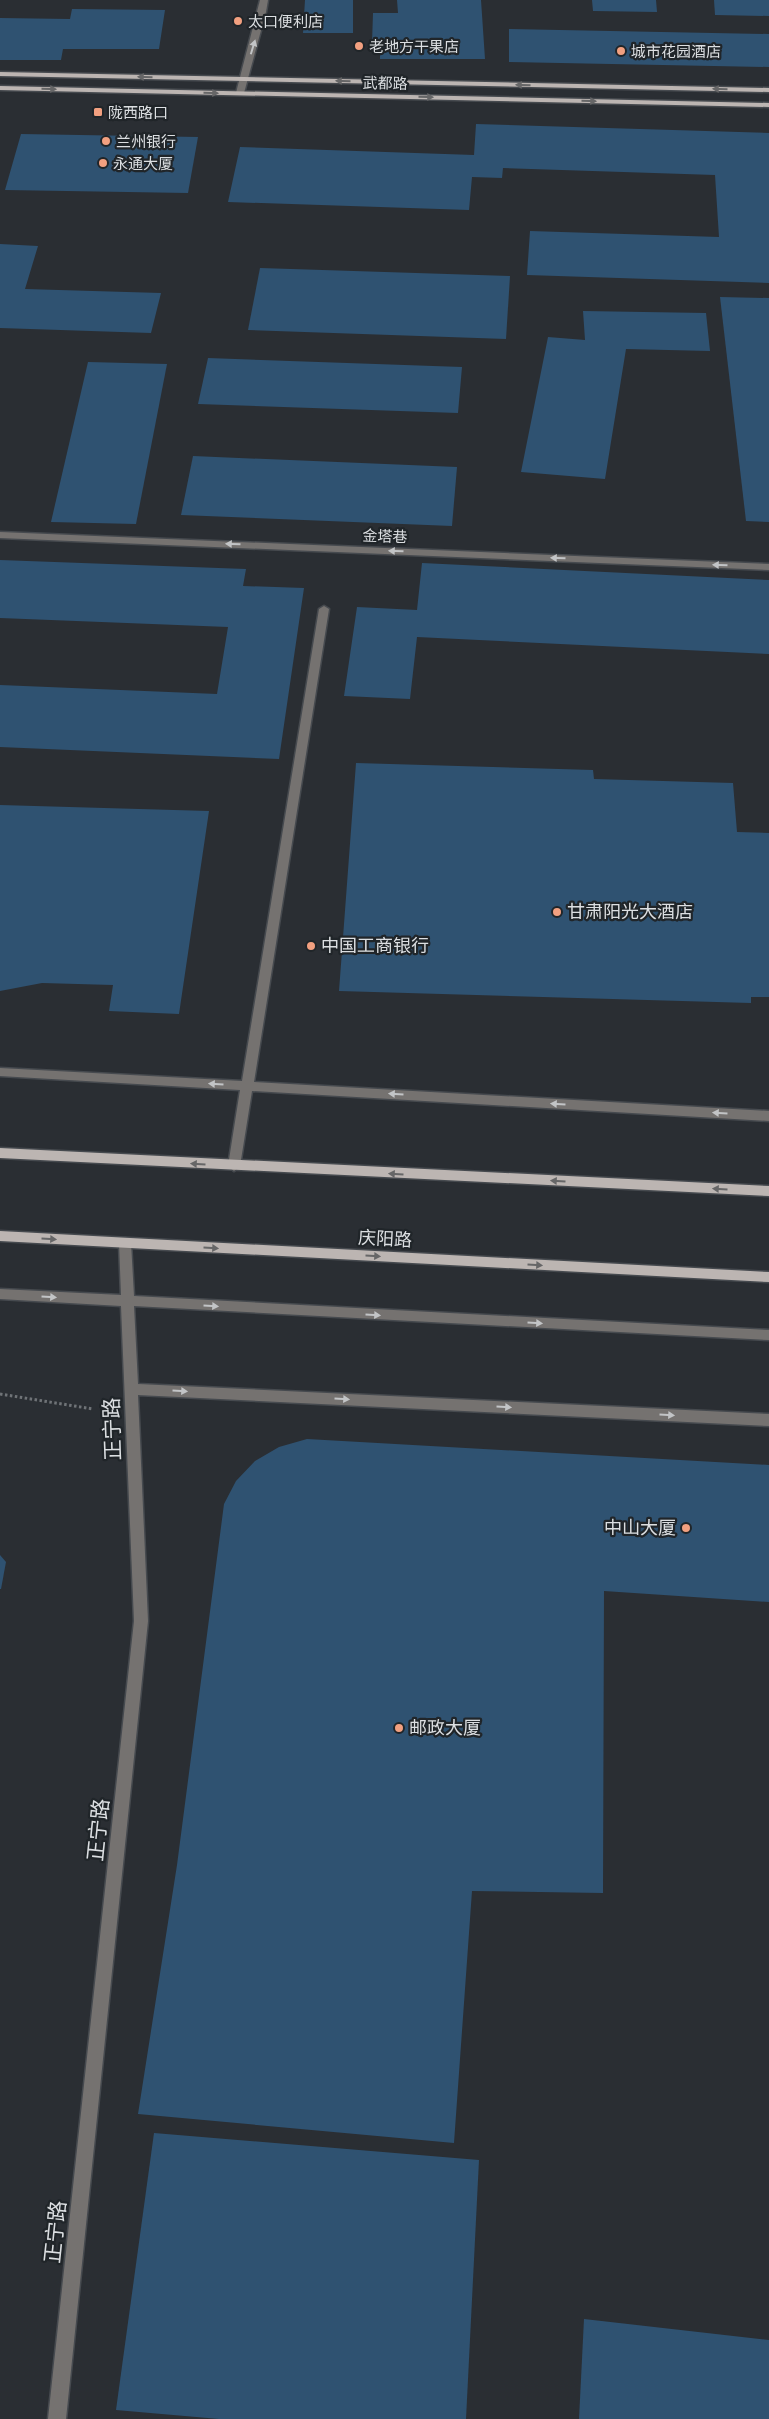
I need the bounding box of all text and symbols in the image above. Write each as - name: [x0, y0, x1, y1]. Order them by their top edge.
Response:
- place label: 太口便利店: [248, 12, 323, 31]
- marker: 太口便利店: [232, 15, 244, 27]
- place label: 老地方干果店: [369, 37, 459, 56]
- one-way arrow: [249, 39, 257, 54]
- marker: 老地方干果店: [353, 40, 365, 52]
- place label: 城市花园酒店: [631, 42, 721, 61]
- marker: 城市花园酒店: [615, 45, 627, 57]
- one-way arrow: [137, 73, 153, 81]
- street label: 武都路: [362, 73, 408, 93]
- one-way arrow: [335, 77, 351, 85]
- one-way arrow: [515, 81, 531, 89]
- one-way arrow: [41, 85, 57, 93]
- one-way arrow: [712, 85, 728, 93]
- one-way arrow: [203, 89, 219, 97]
- one-way arrow: [418, 93, 434, 101]
- one-way arrow: [581, 97, 597, 105]
- place label: 陇西路口: [108, 103, 168, 122]
- marker: 陇西路口: [92, 106, 104, 118]
- place label: 兰州银行: [116, 132, 176, 151]
- marker: 兰州银行: [100, 135, 112, 147]
- place label: 永通大厦: [113, 154, 173, 173]
- marker: 永通大厦: [97, 157, 109, 169]
- street label: 金塔巷: [362, 526, 408, 546]
- one-way arrow: [225, 540, 241, 548]
- one-way arrow: [387, 547, 403, 555]
- one-way arrow: [550, 554, 566, 562]
- one-way arrow: [712, 560, 728, 568]
- place label: 甘肃阳光大酒店: [567, 901, 693, 923]
- marker: 甘肃阳光大酒店: [551, 906, 563, 918]
- place label: 中国工商银行: [321, 935, 429, 957]
- marker: 中国工商银行: [305, 940, 317, 952]
- one-way arrow: [208, 1080, 224, 1088]
- one-way arrow: [388, 1090, 404, 1098]
- one-way arrow: [550, 1099, 566, 1107]
- one-way arrow: [712, 1108, 728, 1116]
- one-way arrow: [190, 1160, 206, 1168]
- one-way arrow: [387, 1169, 403, 1177]
- one-way arrow: [550, 1177, 566, 1185]
- one-way arrow: [712, 1184, 728, 1192]
- street label: 庆阳路: [357, 1227, 413, 1251]
- one-way arrow: [41, 1235, 57, 1243]
- one-way arrow: [203, 1244, 219, 1252]
- one-way arrow: [365, 1253, 381, 1261]
- one-way arrow: [528, 1261, 544, 1269]
- one-way arrow: [41, 1293, 57, 1301]
- one-way arrow: [203, 1303, 219, 1311]
- one-way arrow: [365, 1311, 381, 1319]
- one-way arrow: [528, 1320, 544, 1328]
- one-way arrow: [172, 1387, 188, 1395]
- one-way arrow: [334, 1395, 350, 1403]
- street label: 正宁路: [98, 1397, 126, 1461]
- one-way arrow: [497, 1403, 513, 1411]
- one-way arrow: [659, 1412, 675, 1420]
- place label: 中山大厦: [604, 1517, 676, 1539]
- marker: 中山大厦: [680, 1522, 692, 1534]
- place label: 邮政大厦: [409, 1717, 481, 1739]
- marker: 邮政大厦: [393, 1722, 405, 1734]
- street label: 正宁路: [82, 1797, 114, 1863]
- street label: 正宁路: [39, 2199, 71, 2265]

